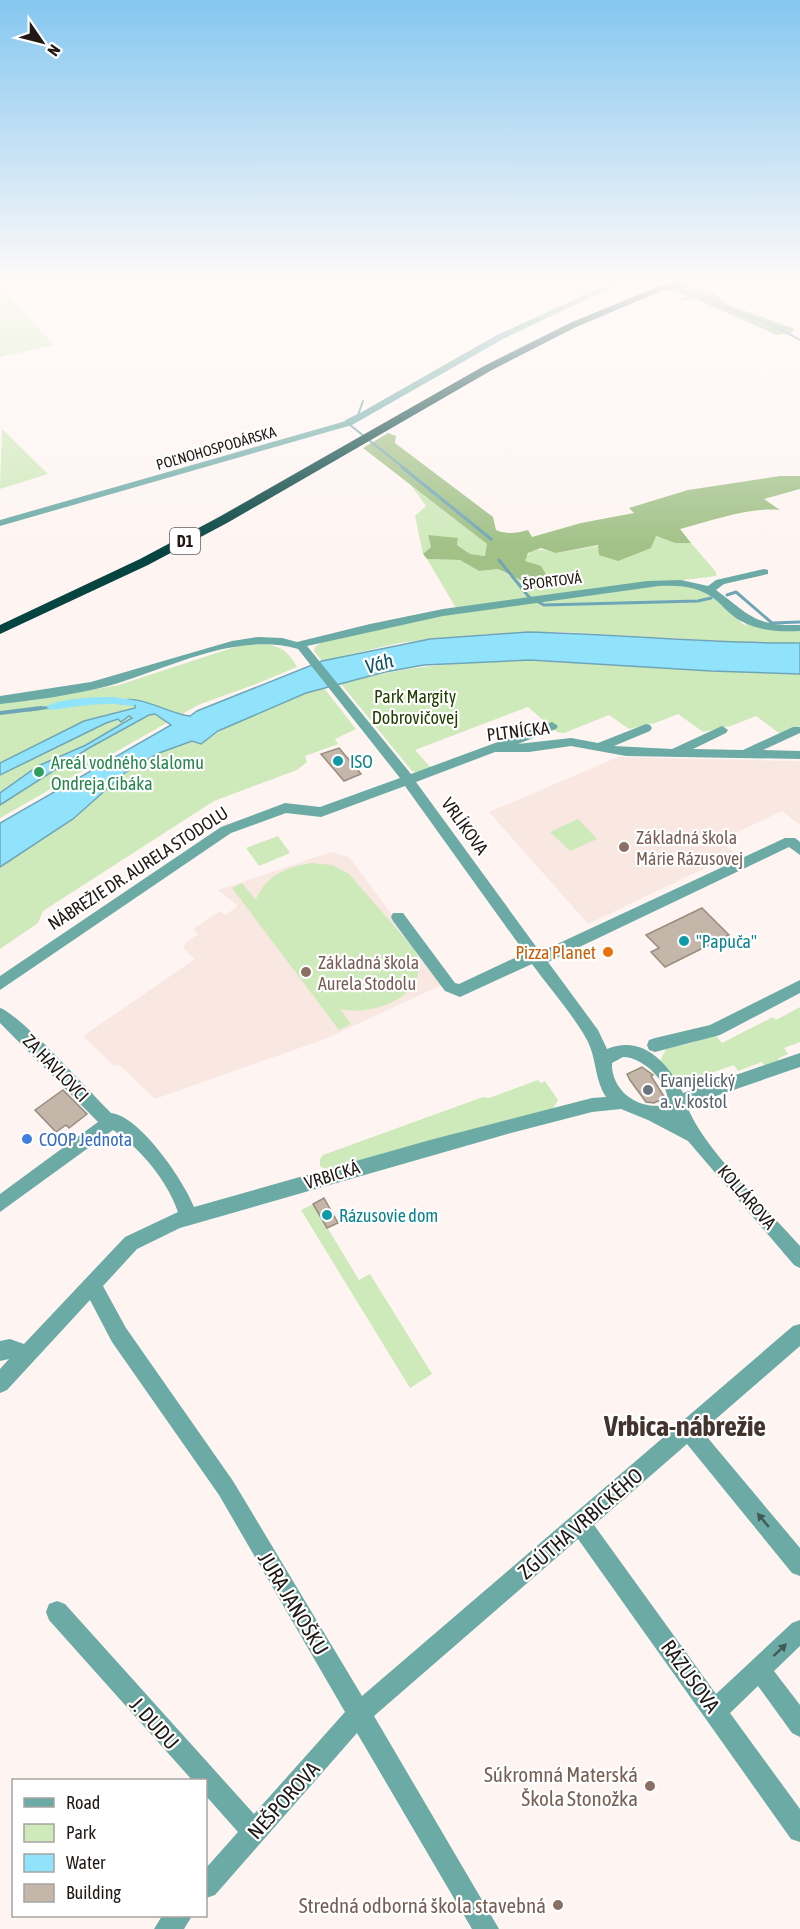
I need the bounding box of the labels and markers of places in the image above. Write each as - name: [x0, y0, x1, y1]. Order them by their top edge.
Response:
- place label: ISO: [350, 751, 373, 772]
- place label: Areál vodného slalomu Ondreja Cibáka: [51, 752, 204, 794]
- marker: ISO: [331, 754, 345, 768]
- marker: Areál vodného slalomu Ondreja Cibáka: [32, 765, 46, 779]
- place label: Základná škola Márie Rázusovej: [636, 827, 743, 869]
- marker: Základná škola Márie Rázusovej: [617, 840, 631, 854]
- place label: "Papuča": [696, 931, 757, 952]
- marker: "Papuča": [677, 934, 691, 948]
- place label: Pizza Planet: [516, 942, 596, 963]
- marker: Pizza Planet: [601, 945, 615, 959]
- place label: Základná škola Aurela Stodolu: [318, 952, 419, 994]
- marker: Základná škola Aurela Stodolu: [299, 965, 313, 979]
- place label: Evanjelický a. v. kostol: [660, 1070, 735, 1112]
- marker: Evanjelický a. v. kostol: [641, 1083, 655, 1097]
- place label: COOP Jednota: [39, 1129, 132, 1150]
- marker: COOP Jednota: [20, 1132, 34, 1146]
- place label: Rázusovie dom: [339, 1205, 438, 1226]
- marker: Rázusovie dom: [320, 1208, 334, 1222]
- place label: Súkromná Materská Škola Stonožka: [484, 1762, 638, 1810]
- marker: Súkromná Materská Škola Stonožka: [643, 1779, 657, 1793]
- place label: Stredná odborná škola stavebná: [299, 1893, 546, 1917]
- marker: Stredná odborná škola stavebná: [551, 1898, 565, 1912]

